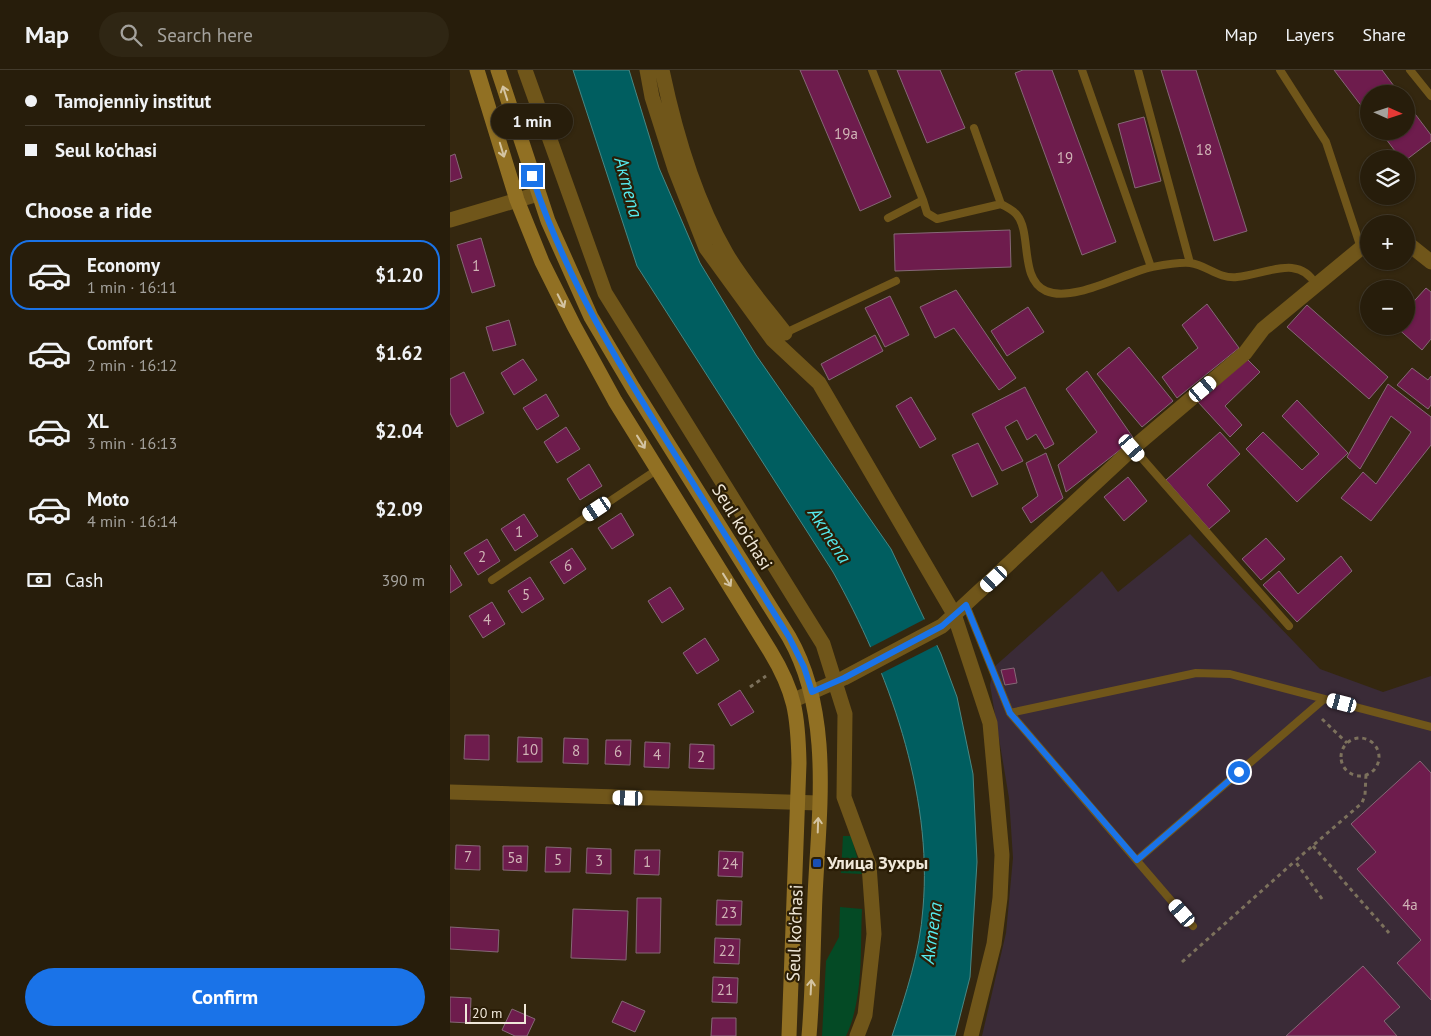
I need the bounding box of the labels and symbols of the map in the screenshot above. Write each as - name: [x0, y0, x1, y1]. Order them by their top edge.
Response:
- north arrow: [1360, 85, 1415, 140]
- one-way arrow: [500, 86, 509, 101]
- callout: 1 min: [491, 104, 573, 138]
- house number: 19а: [834, 124, 858, 143]
- house number: 18: [1196, 140, 1212, 159]
- one-way arrow: [497, 142, 507, 158]
- house number: 19: [1057, 148, 1073, 167]
- water label: Актепа: [609, 153, 649, 221]
- route end: [521, 165, 543, 187]
- house number: 1: [472, 256, 480, 275]
- one-way arrow: [557, 293, 566, 308]
- car: [1186, 374, 1219, 404]
- car: [1116, 432, 1147, 464]
- one-way arrow: [637, 435, 647, 449]
- street label: Seul ko'chasi: [707, 480, 778, 574]
- car: [580, 494, 613, 524]
- water label: Актепа: [803, 502, 857, 568]
- house number: 1: [515, 522, 523, 541]
- house number: 2: [478, 547, 486, 566]
- house number: 6: [564, 556, 572, 575]
- car: [977, 563, 1010, 595]
- one-way arrow: [722, 573, 732, 587]
- house number: 5: [522, 585, 530, 604]
- house number: 4: [483, 610, 491, 629]
- car: [1325, 692, 1358, 714]
- house number: 10: [522, 740, 538, 759]
- house number: 8: [572, 741, 580, 760]
- house number: 6: [614, 742, 622, 761]
- house number: 4: [653, 745, 661, 764]
- house number: 2: [697, 747, 705, 766]
- route start: [1228, 761, 1250, 783]
- car: [612, 790, 643, 806]
- one-way arrow: [813, 817, 823, 834]
- house number: 7: [464, 847, 472, 866]
- house number: 5a: [507, 848, 523, 867]
- house number: 5: [554, 850, 562, 869]
- house number: 3: [595, 851, 603, 870]
- place label: Улица Зухры: [826, 851, 928, 874]
- house number: 1: [643, 852, 651, 871]
- house number: 24: [722, 854, 738, 873]
- marker: Улица Зухры: [811, 857, 823, 869]
- street label: Seul ko'chasi: [781, 884, 808, 982]
- house number: 4а: [1402, 895, 1418, 914]
- car: [1166, 897, 1197, 929]
- water label: Актепа: [915, 900, 947, 966]
- house number: 23: [721, 903, 737, 922]
- house number: 22: [719, 941, 735, 960]
- house number: 21: [717, 980, 733, 999]
- one-way arrow: [807, 980, 816, 996]
- scale bar: [465, 1001, 526, 1024]

